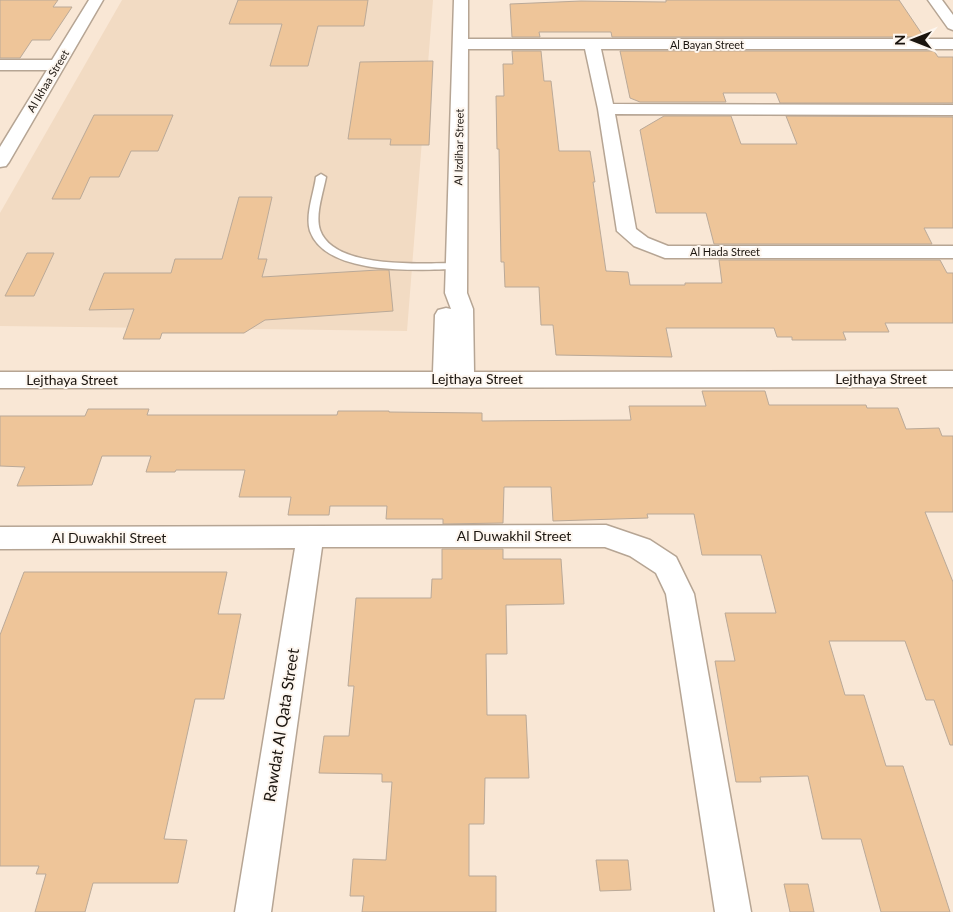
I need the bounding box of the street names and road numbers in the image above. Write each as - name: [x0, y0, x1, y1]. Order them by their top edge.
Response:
- street label: Al Bayan Street: [670, 38, 744, 51]
- street label: Al Ikhaa Street: [24, 47, 71, 114]
- street label: Al Izdihar Street: [451, 109, 466, 185]
- street label: Al Hada Street: [690, 245, 760, 258]
- street label: Lejthaya Street: [431, 370, 523, 387]
- street label: Lejthaya Street: [835, 370, 927, 387]
- street label: Lejthaya Street: [26, 371, 118, 388]
- street label: Al Duwakhil Street: [457, 527, 571, 544]
- street label: Al Duwakhil Street: [52, 529, 166, 546]
- street label: Rawdat Al Qata Street: [259, 646, 302, 803]

